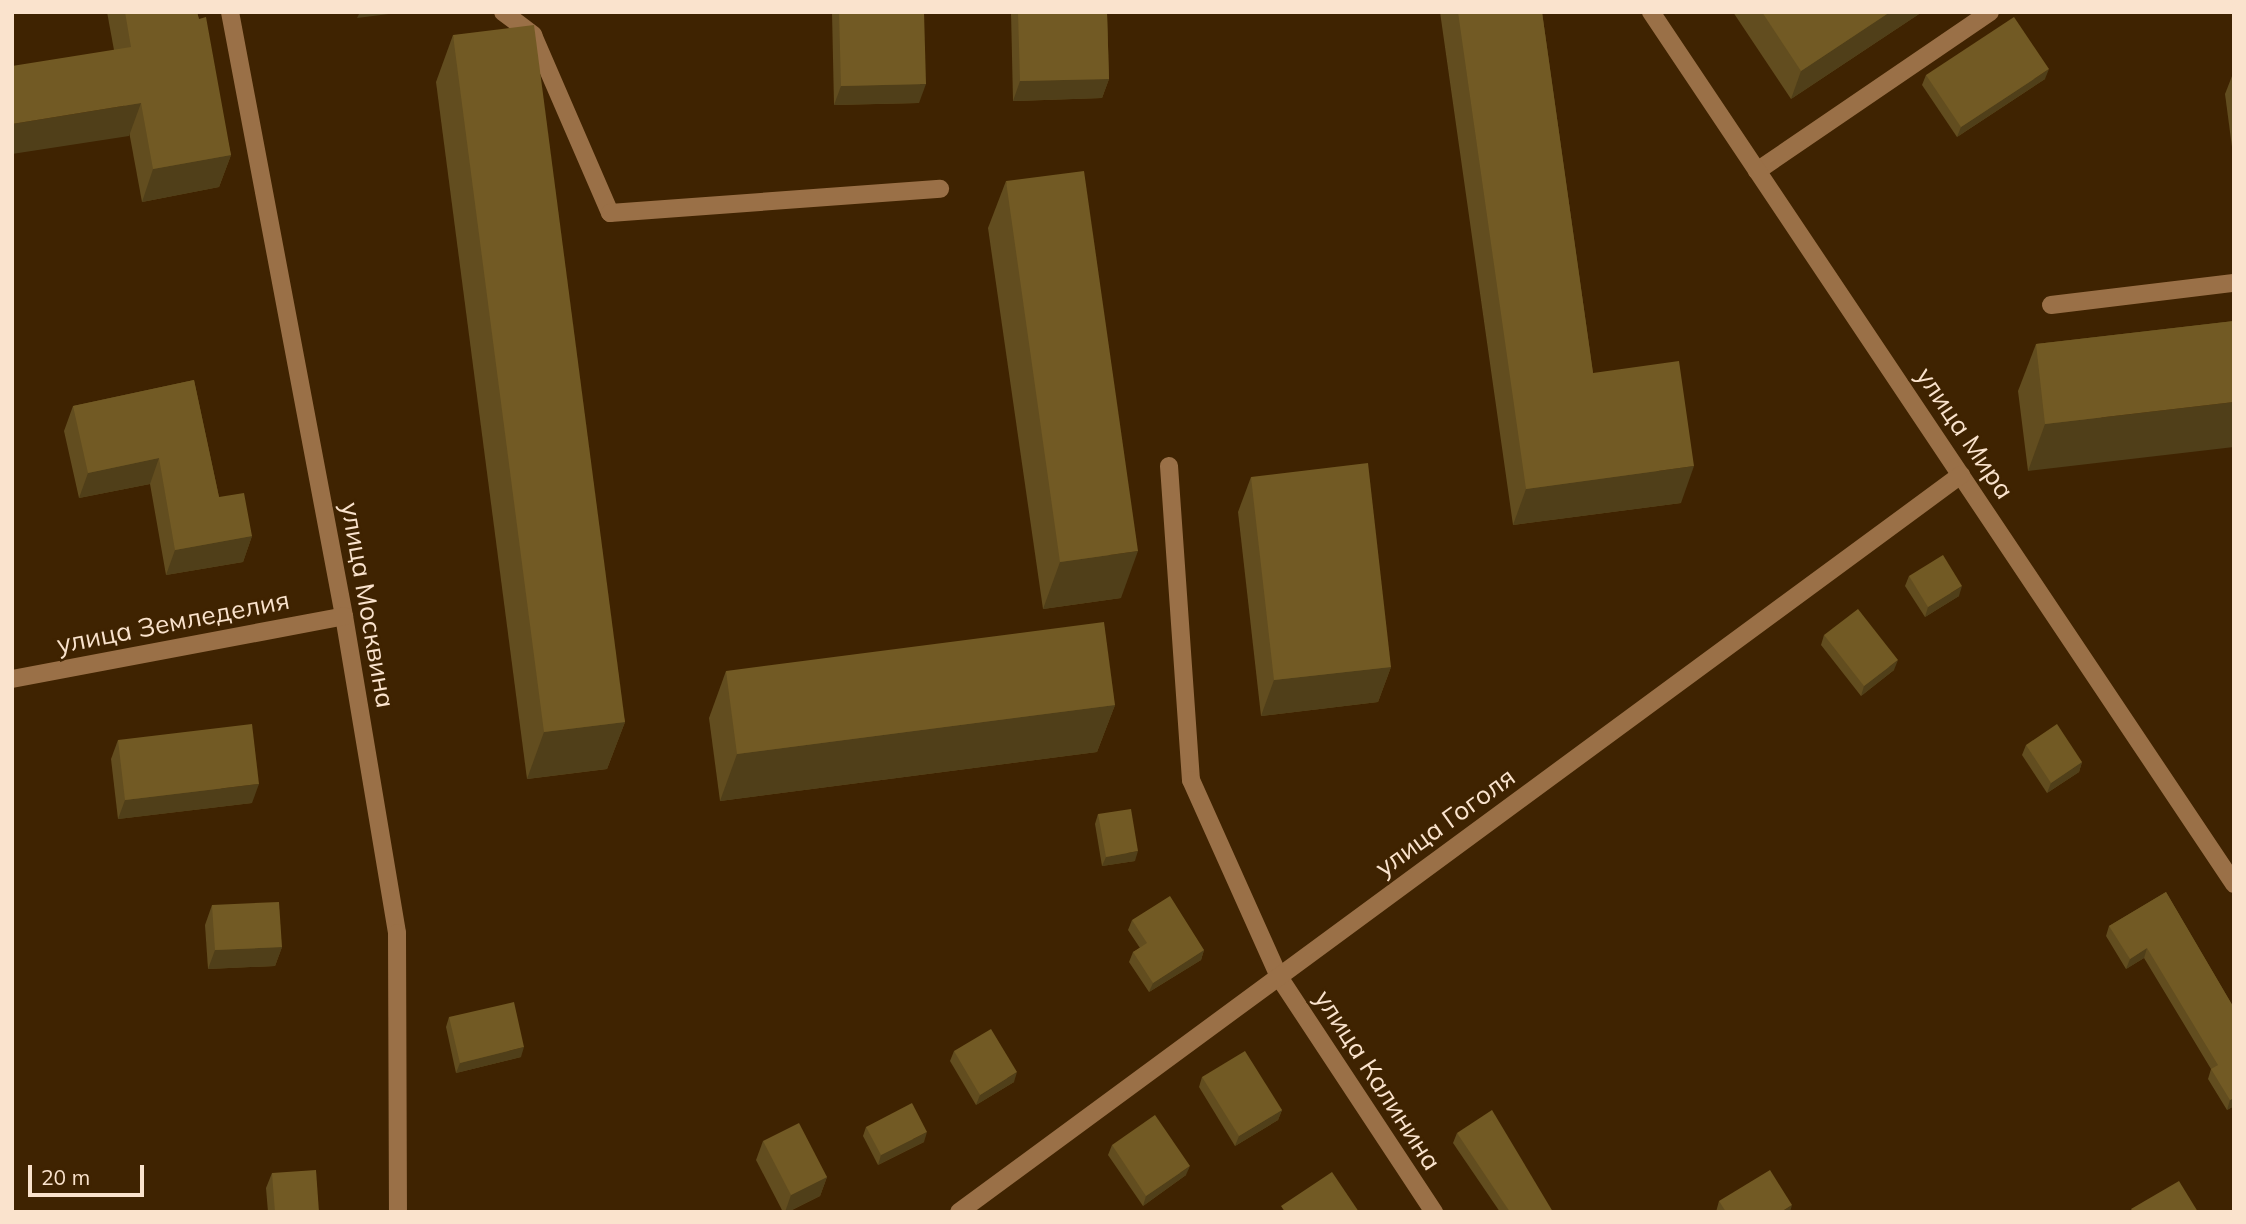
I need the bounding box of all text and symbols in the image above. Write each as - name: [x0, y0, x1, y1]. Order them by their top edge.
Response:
- street label: улица Мира: [1910, 361, 2020, 505]
- street label: улица Москвина: [335, 500, 401, 710]
- street label: улица Земледелия: [54, 584, 292, 660]
- street label: улица Гоголя: [1369, 761, 1521, 883]
- street label: улица Калинина: [1308, 984, 1448, 1176]
- scale bar: [32, 1150, 147, 1194]
- text: 20 m: [41, 1164, 90, 1190]

